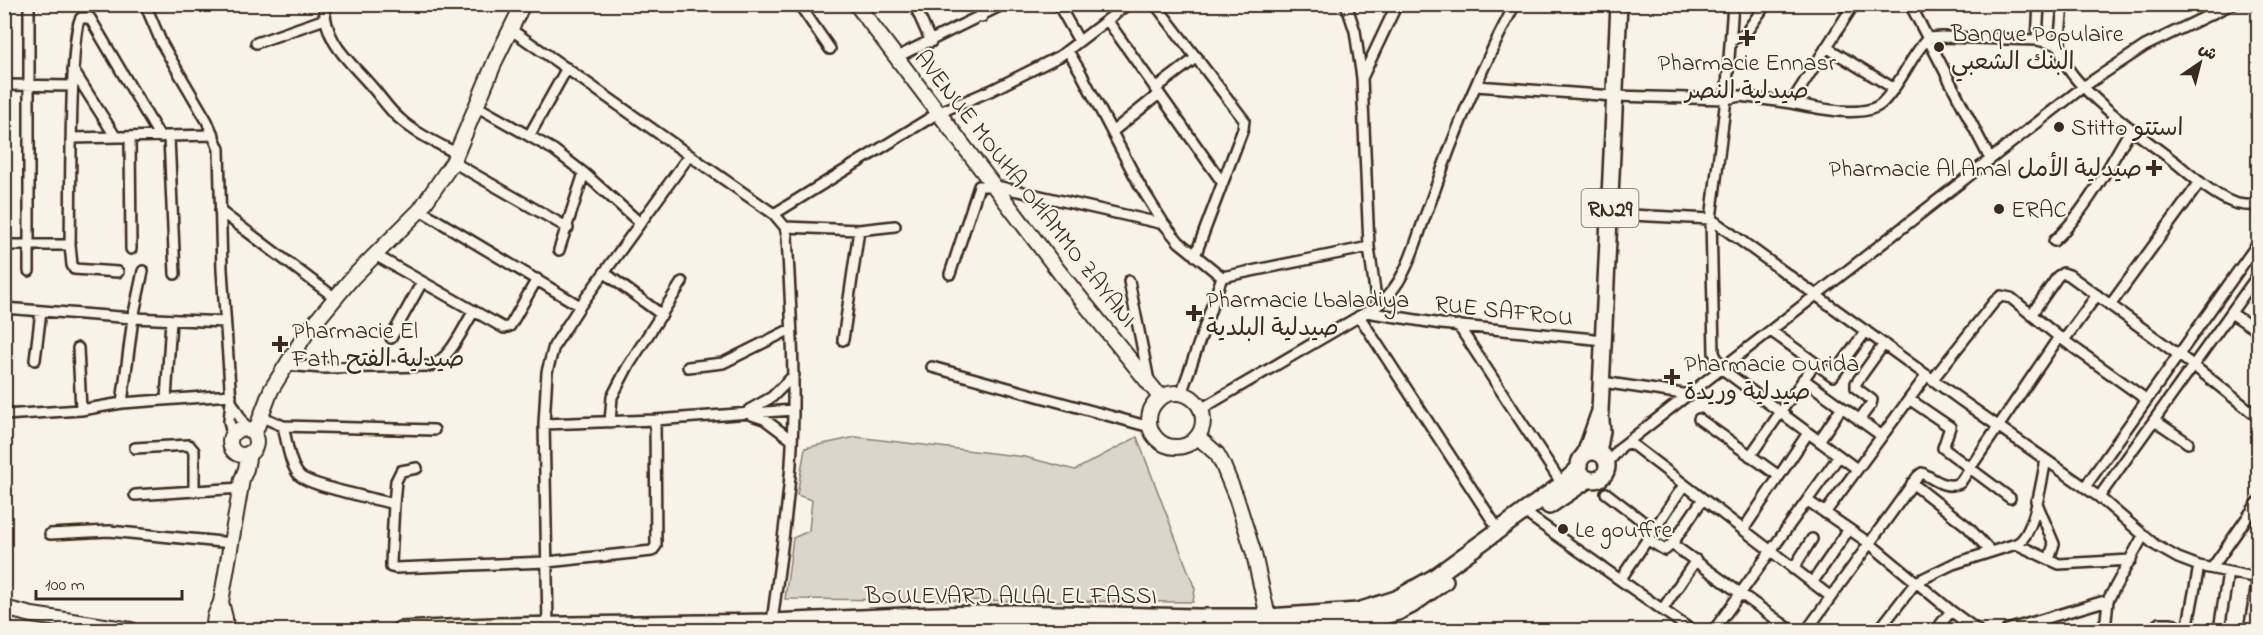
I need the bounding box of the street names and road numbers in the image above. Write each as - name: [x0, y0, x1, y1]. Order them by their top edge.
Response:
- street label: AVENUE MOUHA OHAMMO ZAYANI: [904, 43, 1144, 336]
- road number: RN29: [1582, 189, 1638, 227]
- street label: RUE SAFROU: [1433, 288, 1575, 337]
- street label: BOULEVARD ALLAL EL FASSI: [864, 580, 1157, 615]

